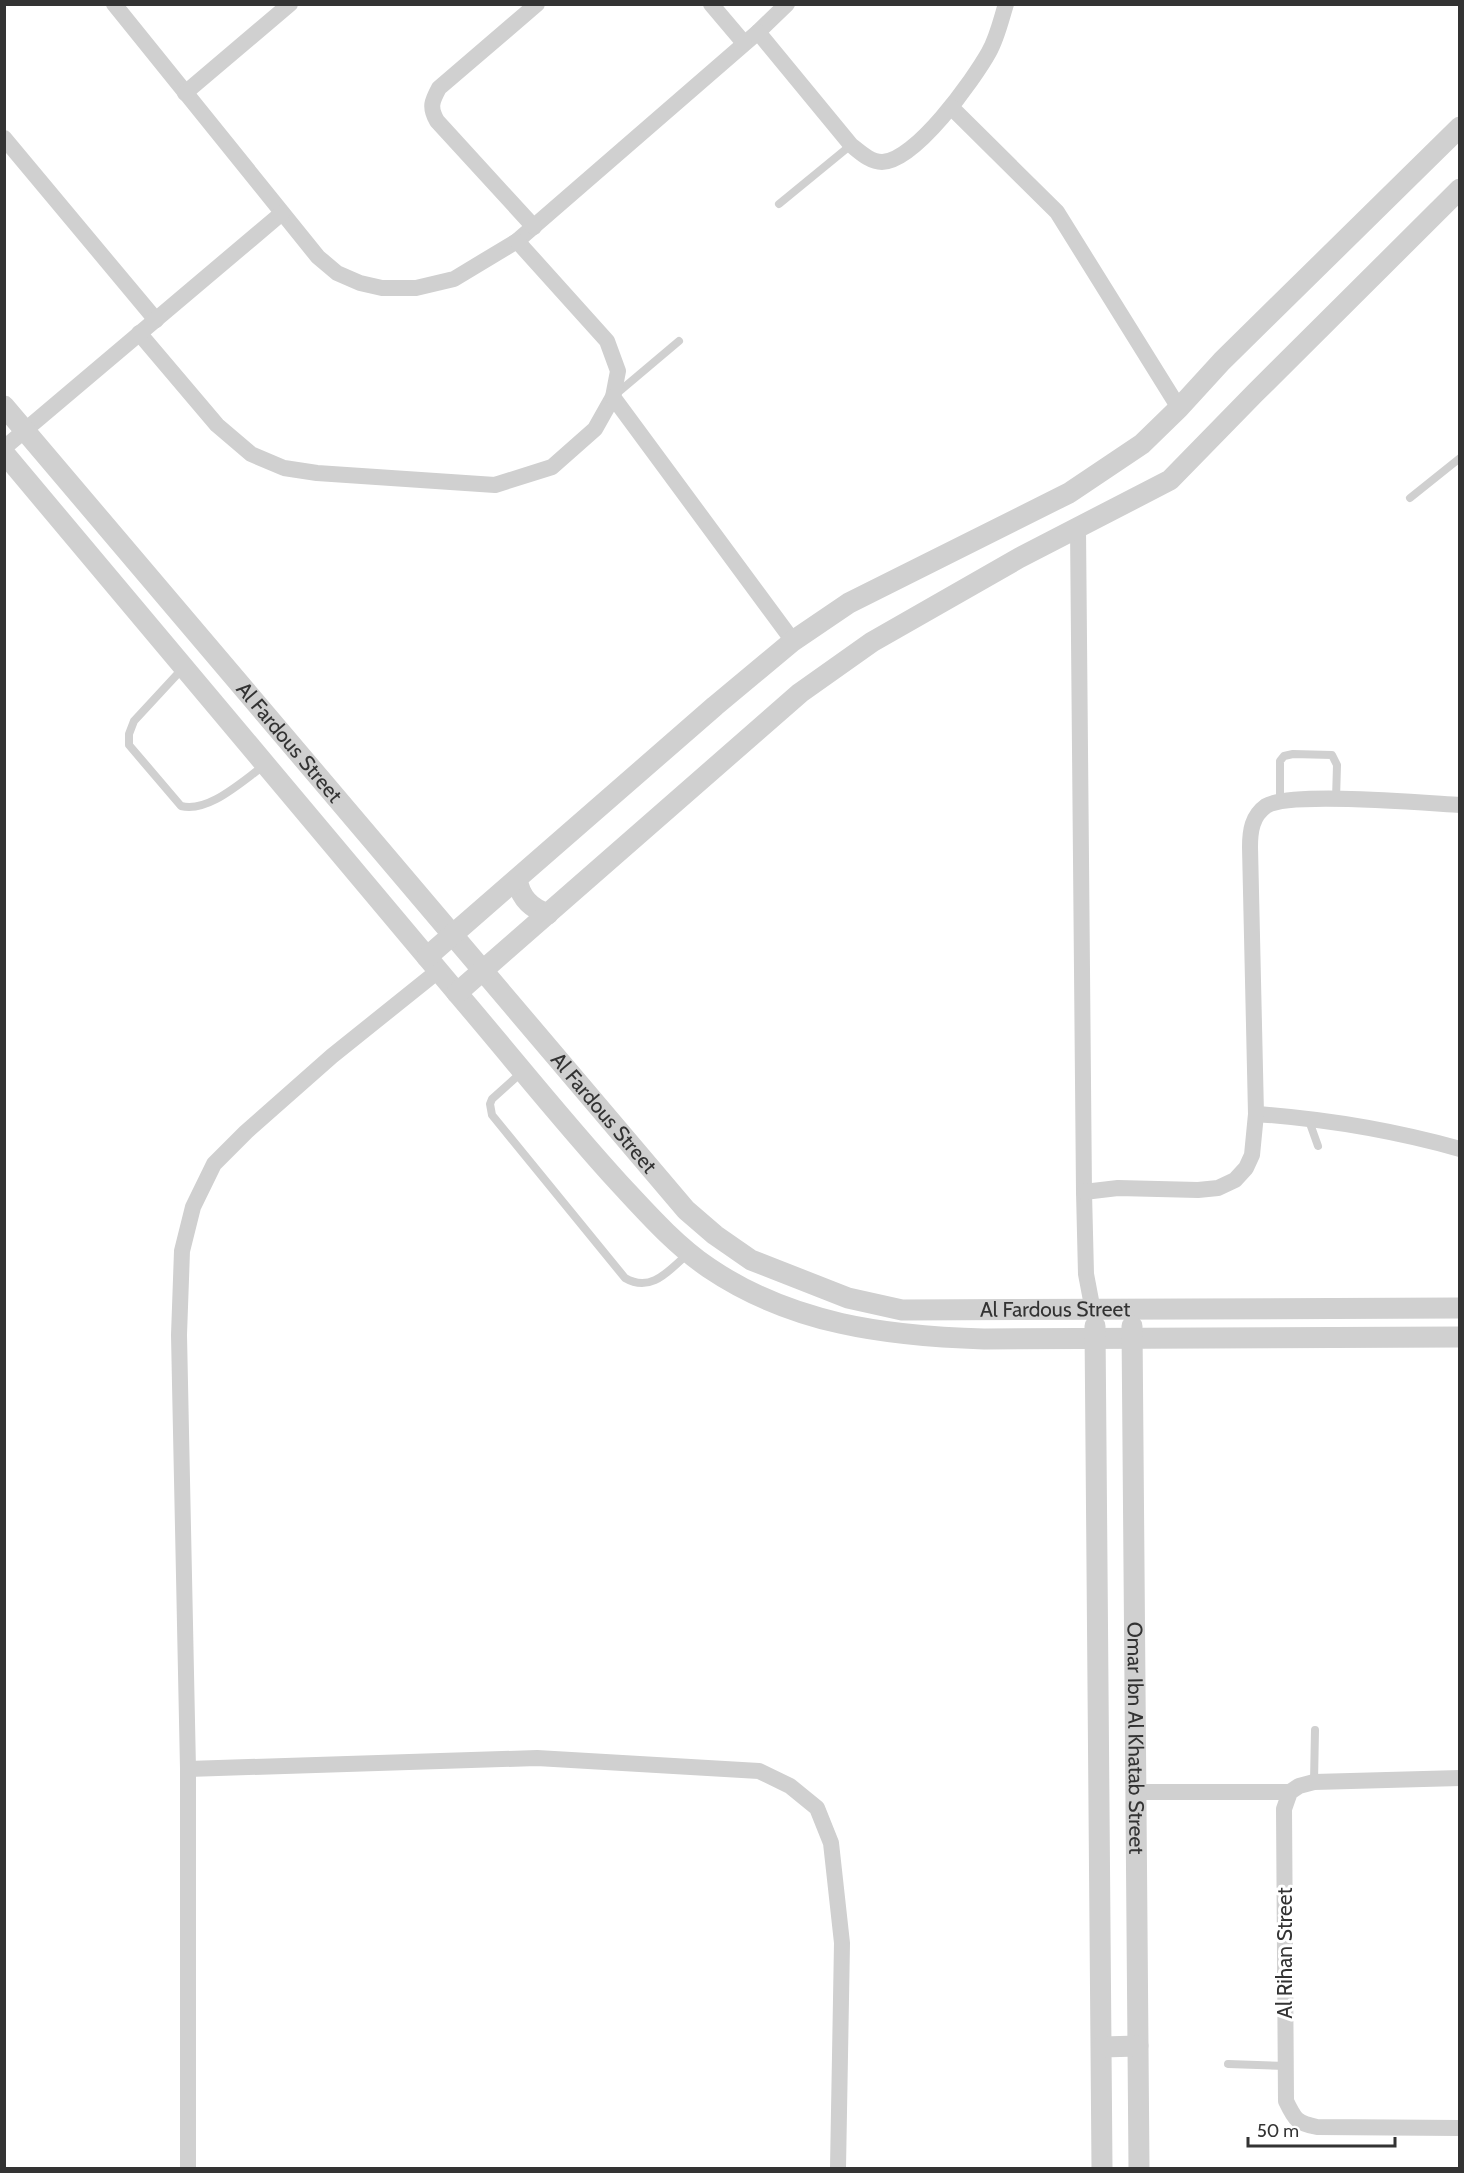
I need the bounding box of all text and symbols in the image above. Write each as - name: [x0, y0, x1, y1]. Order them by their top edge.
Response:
- street label: Al Fardous Street: [231, 677, 348, 807]
- street label: Al Fardous Street: [546, 1047, 662, 1178]
- street label: Al Fardous Street: [980, 1296, 1130, 1322]
- street label: Omar Ibn Al Khatab Street: [1122, 1622, 1149, 1854]
- street label: Al Rihan Street: [1272, 1887, 1297, 2019]
- scale bar: [1248, 2110, 1395, 2148]
- text: 50 m: [1257, 2120, 1299, 2142]

